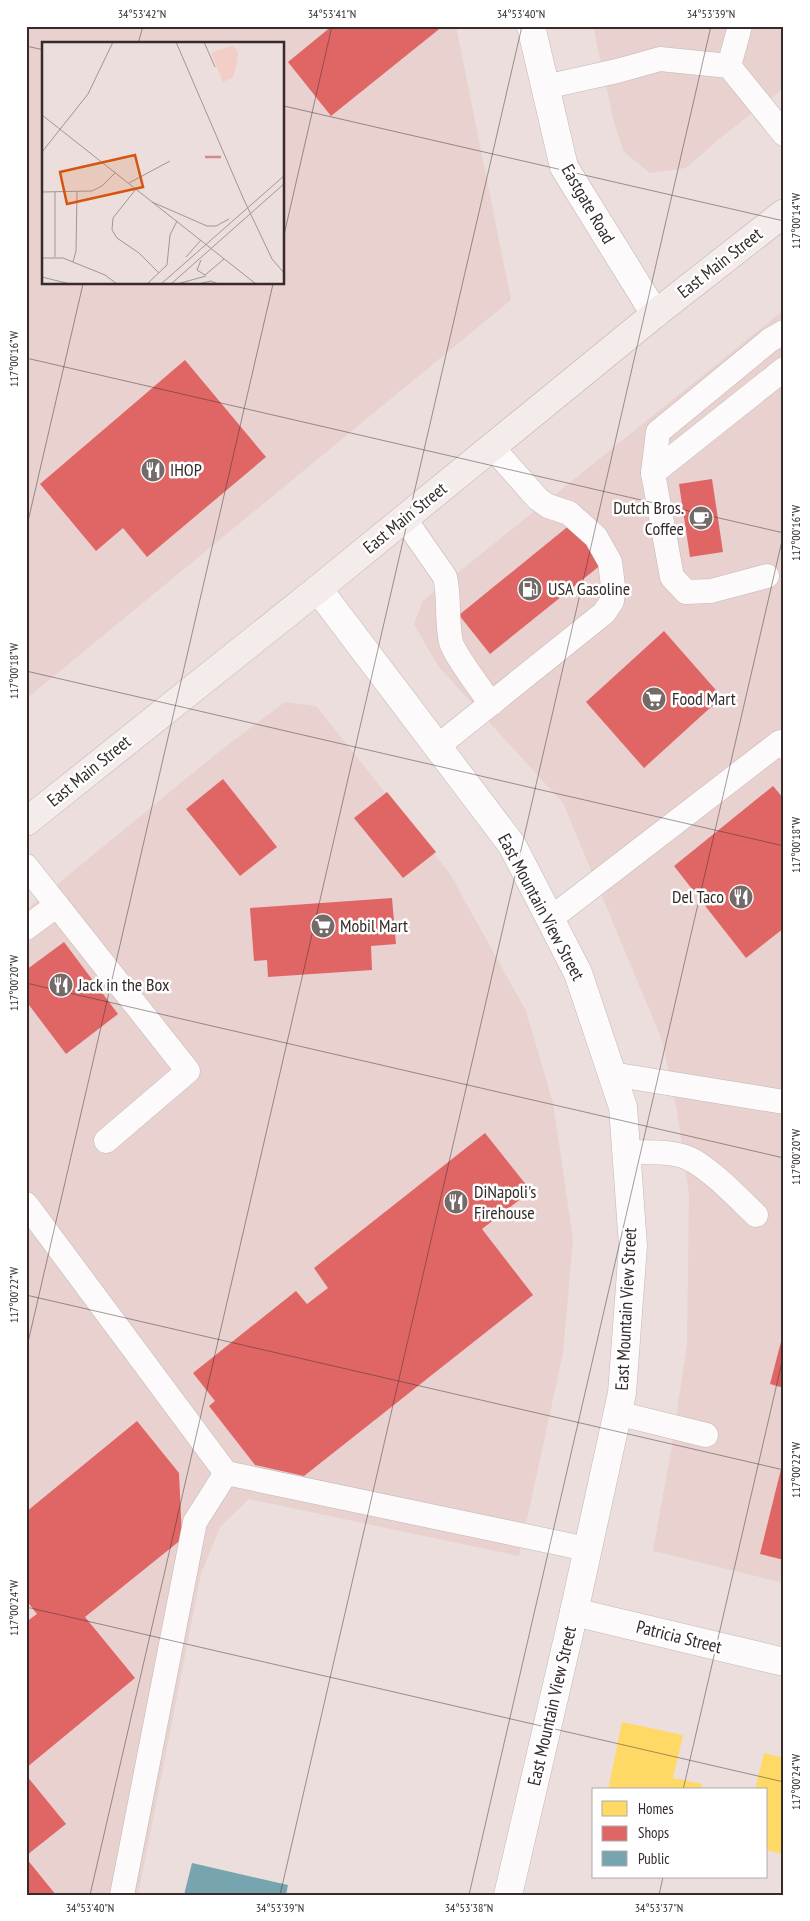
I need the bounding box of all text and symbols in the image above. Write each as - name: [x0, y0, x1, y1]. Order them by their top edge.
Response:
- text: 34°53'42"N: [118, 6, 166, 21]
- text: 34°53'41"N: [308, 6, 356, 21]
- text: 34°53'40"N: [497, 6, 545, 21]
- text: 34°53'39"N: [687, 6, 735, 21]
- inset map: [42, 42, 285, 285]
- street label: Eastgate Road: [557, 160, 620, 247]
- text: 117°00'14"W: [788, 193, 803, 249]
- street label: East Main Street: [673, 222, 767, 303]
- text: 117°00'16"W: [6, 331, 21, 387]
- restaurant icon: IHOP: [140, 457, 166, 483]
- place label: IHOP: [170, 458, 202, 481]
- street label: East Main Street: [358, 477, 451, 558]
- place label: Dutch Bros. Coffee: [613, 496, 684, 540]
- cafe icon: Dutch Bros. Coffee: [688, 505, 714, 531]
- text: 117°00'16"W: [788, 505, 803, 561]
- fuel station icon: USA Gasoline: [517, 576, 543, 602]
- place label: USA Gasoline: [548, 577, 630, 600]
- text: 117°00'18"W: [6, 643, 21, 699]
- supermarket icon: Food Mart: [641, 686, 667, 712]
- place label: Food Mart: [672, 687, 736, 710]
- street label: East Main Street: [42, 730, 135, 811]
- text: 117°00'18"W: [788, 817, 803, 873]
- street label: East Mountain View Street: [493, 829, 590, 984]
- restaurant icon: Del Taco: [728, 884, 754, 910]
- place label: Del Taco: [672, 885, 724, 908]
- supermarket icon: Mobil Mart: [310, 913, 336, 939]
- place label: Mobil Mart: [340, 914, 408, 937]
- text: 117°00'20"W: [6, 955, 21, 1011]
- restaurant icon: Jack in the Box: [48, 972, 74, 998]
- place label: Jack in the Box: [77, 973, 170, 996]
- text: 117°00'20"W: [788, 1129, 803, 1185]
- place label: DiNapoli's Firehouse: [474, 1180, 536, 1224]
- restaurant icon: DiNapoli's Firehouse: [443, 1189, 469, 1215]
- street label: East Mountain View Street: [610, 1227, 641, 1391]
- text: 117°00'22"W: [6, 1267, 21, 1323]
- text: 117°00'22"W: [788, 1442, 803, 1498]
- text: 117°00'24"W: [6, 1580, 21, 1636]
- street label: Patricia Street: [634, 1615, 724, 1658]
- street label: East Mountain View Street: [522, 1624, 581, 1788]
- text: 117°00'24"W: [788, 1754, 803, 1810]
- legend: [592, 1788, 768, 1878]
- text: Homes: [638, 1799, 674, 1818]
- text: Shops: [638, 1823, 669, 1842]
- text: Public: [638, 1849, 670, 1868]
- text: 34°53'40"N: [66, 1900, 114, 1915]
- text: 34°53'39"N: [256, 1900, 304, 1915]
- text: 34°53'38"N: [445, 1900, 493, 1915]
- text: 34°53'37"N: [635, 1900, 683, 1915]

